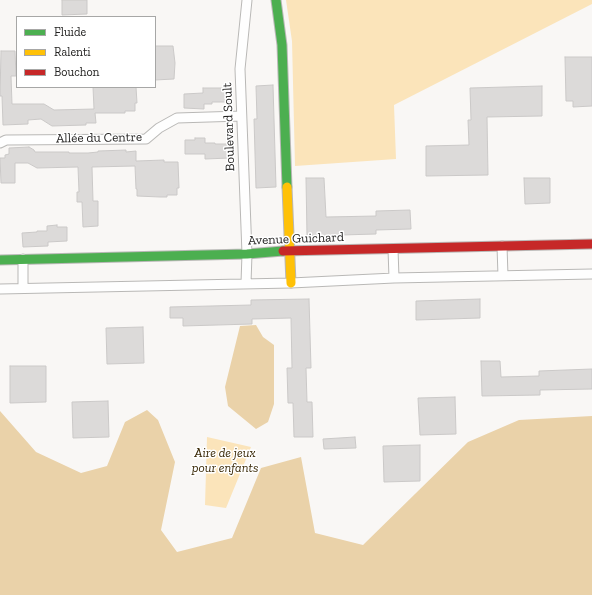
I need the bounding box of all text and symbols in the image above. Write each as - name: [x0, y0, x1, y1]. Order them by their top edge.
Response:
- legend: [16, 16, 156, 88]
- text: Fluide: [54, 25, 86, 39]
- text: Ralenti: [54, 45, 91, 59]
- text: Bouchon: [54, 65, 99, 79]
- street label: Boulevard Soult: [220, 82, 238, 172]
- street label: Allée du Centre: [56, 129, 142, 147]
- street label: Avenue Guichard: [248, 230, 344, 248]
- park label: Aire de jeux pour enfants: [192, 445, 258, 476]

